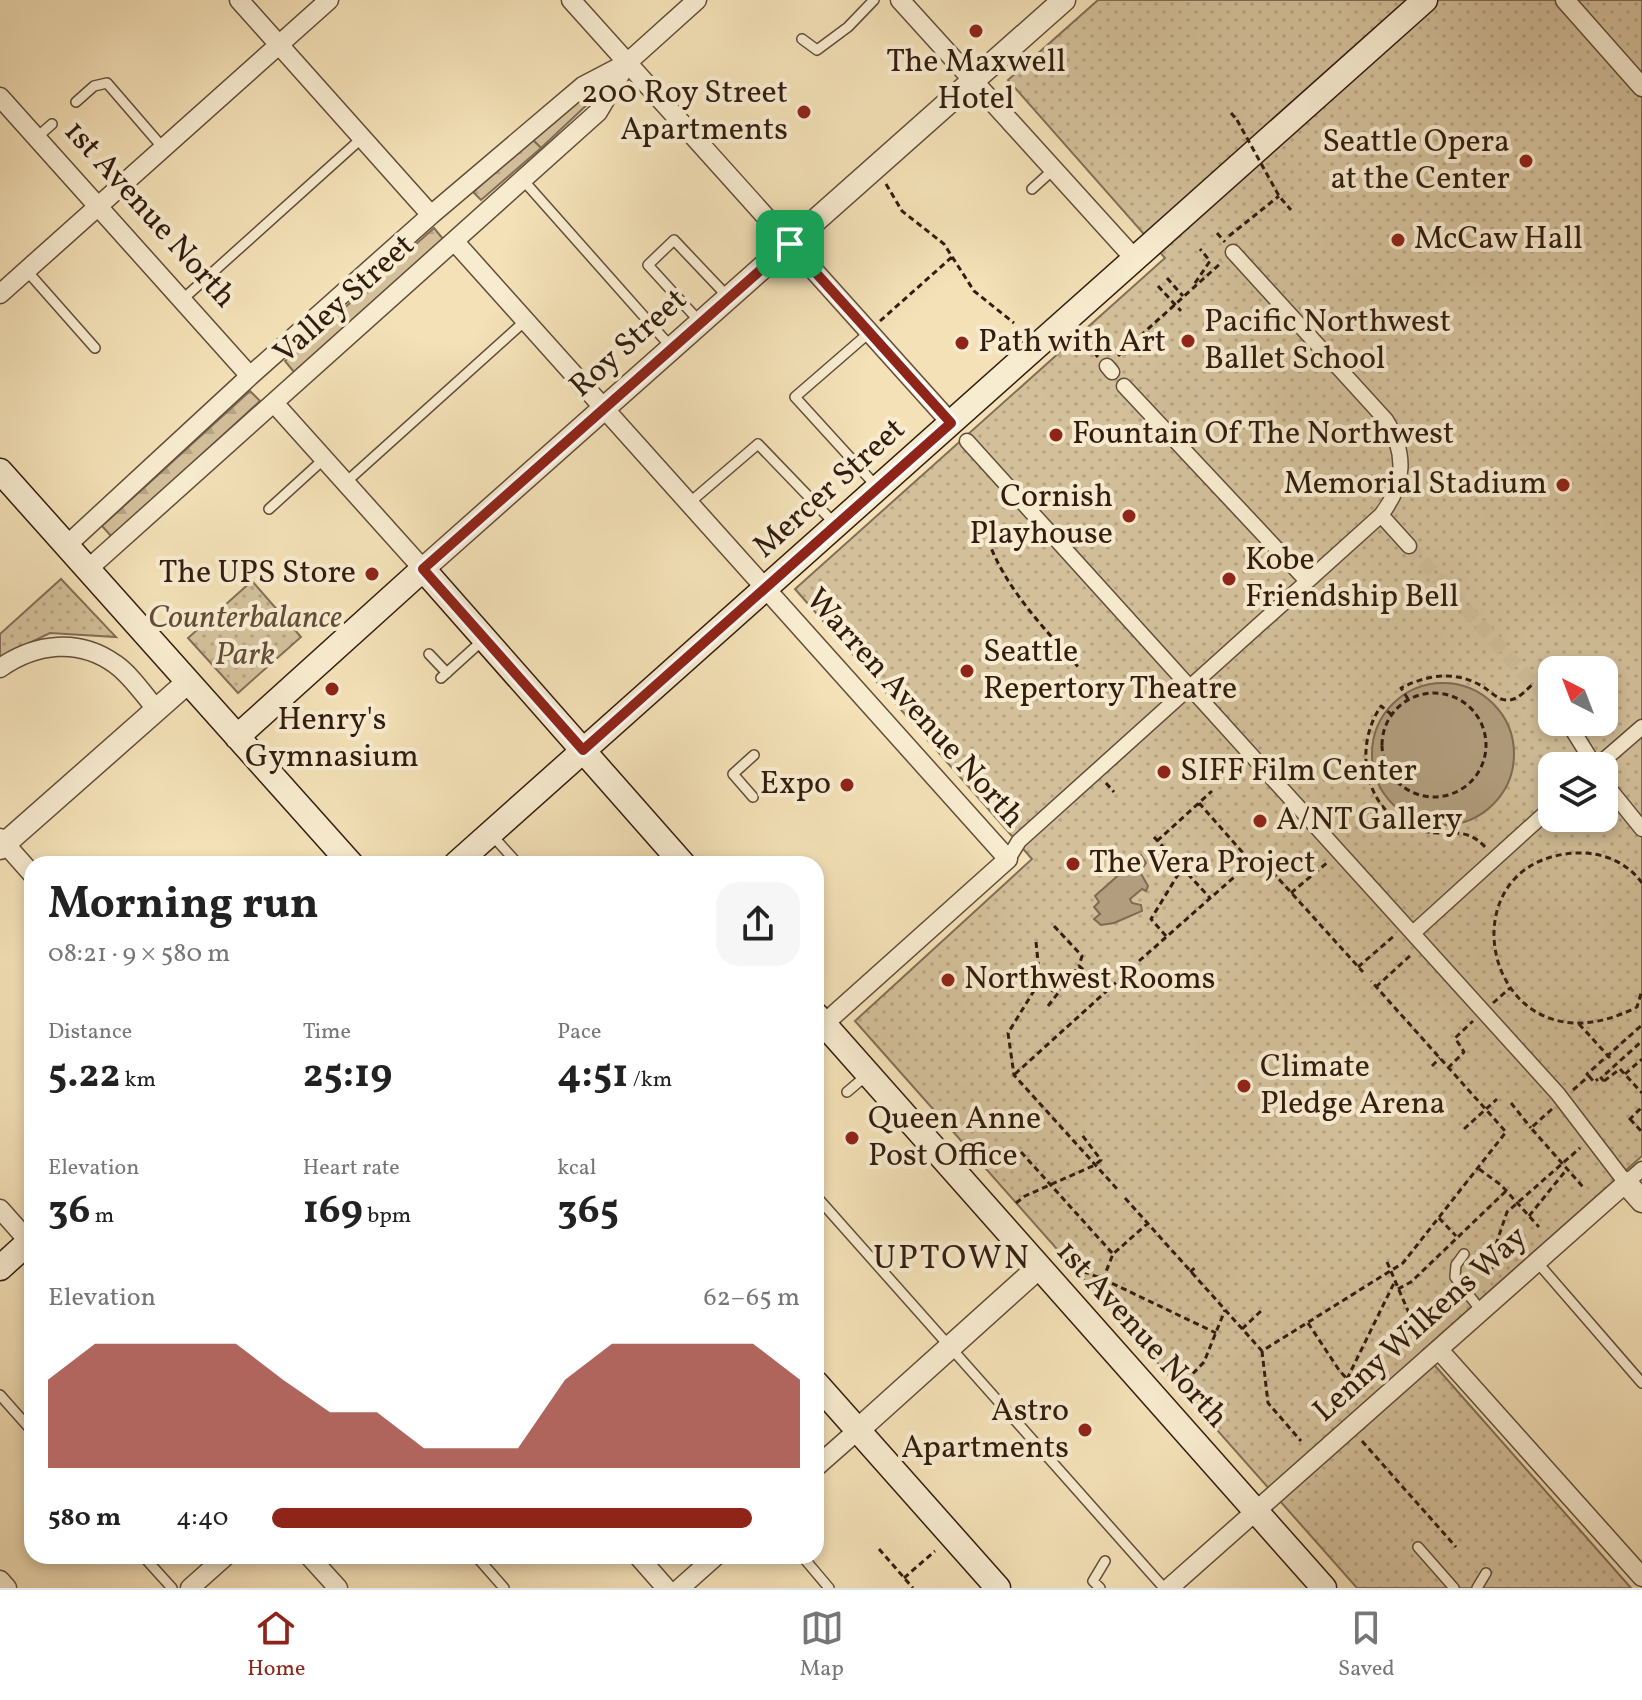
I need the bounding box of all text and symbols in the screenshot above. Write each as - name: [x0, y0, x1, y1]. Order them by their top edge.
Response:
- marker: The Maxwell Hotel: [967, 22, 985, 40]
- place label: The Maxwell Hotel: [886, 41, 1066, 122]
- place label: 200 Roy Street Apartments: [581, 72, 788, 153]
- marker: 200 Roy Street Apartments: [795, 103, 813, 121]
- street label: 1st Avenue North: [53, 111, 245, 319]
- place label: Seattle Opera at the Center: [1322, 121, 1510, 202]
- marker: Seattle Opera at the Center: [1517, 152, 1535, 170]
- pin: [756, 210, 824, 278]
- place label: McCaw Hall: [1414, 218, 1583, 262]
- icon: arrive: [768, 222, 812, 266]
- street label: Valley Street: [265, 225, 425, 375]
- marker: McCaw Hall: [1389, 231, 1407, 249]
- street label: Roy Street: [561, 279, 697, 409]
- place label: Pacific Northwest Ballet School: [1204, 301, 1451, 382]
- place label: Path with Art: [978, 321, 1166, 365]
- marker: Pacific Northwest Ballet School: [1179, 332, 1197, 350]
- marker: Path with Art: [953, 334, 971, 352]
- street label: Mercer Street: [744, 409, 916, 569]
- place label: Fountain Of The Northwest: [1072, 413, 1454, 457]
- marker: Fountain Of The Northwest: [1047, 426, 1065, 444]
- place label: Memorial Stadium: [1284, 463, 1547, 507]
- place label: Cornish Playhouse: [970, 476, 1113, 557]
- marker: Memorial Stadium: [1554, 476, 1572, 494]
- marker: Cornish Playhouse: [1120, 507, 1138, 525]
- place label: Kobe Friendship Bell: [1245, 539, 1459, 620]
- place label: The UPS Store: [159, 552, 356, 596]
- marker: The UPS Store: [363, 565, 381, 583]
- marker: Kobe Friendship Bell: [1220, 570, 1238, 588]
- street label: Warren Avenue North: [794, 580, 1034, 838]
- park label: Counterbalance Park: [148, 597, 342, 678]
- place label: Seattle Repertory Theatre: [983, 631, 1237, 712]
- north arrow: [1538, 656, 1618, 736]
- map controls: [1538, 656, 1618, 832]
- marker: Seattle Repertory Theatre: [958, 662, 976, 680]
- marker: Henry's Gymnasium: [323, 680, 341, 698]
- place label: Henry's Gymnasium: [245, 699, 419, 780]
- place label: SIFF Film Center: [1180, 750, 1417, 794]
- button: layers: [1538, 752, 1618, 832]
- place label: Expo: [760, 763, 831, 807]
- marker: SIFF Film Center: [1155, 763, 1173, 781]
- marker: Expo: [838, 776, 856, 794]
- place label: A/NT Gallery: [1276, 799, 1462, 843]
- marker: A/NT Gallery: [1251, 812, 1269, 830]
- place label: The Vera Project: [1089, 842, 1315, 886]
- marker: The Vera Project: [1064, 855, 1082, 873]
- text: Morning run: [48, 875, 319, 936]
- button: share: [716, 882, 800, 966]
- text: 08:21 · 9 × 580 m: [48, 936, 230, 972]
- place label: Northwest Rooms: [964, 958, 1215, 1002]
- marker: Northwest Rooms: [939, 971, 957, 989]
- text: Distance: [48, 1017, 132, 1048]
- text: Time: [303, 1017, 351, 1048]
- text: Pace: [557, 1017, 601, 1048]
- place label: Climate Pledge Arena: [1260, 1046, 1445, 1127]
- text: 5.22: [48, 1048, 120, 1104]
- text: 25:19: [303, 1048, 392, 1104]
- text: 4:51: [557, 1048, 628, 1104]
- text: km: [120, 1065, 156, 1096]
- text: /km: [628, 1065, 672, 1096]
- marker: Climate Pledge Arena: [1235, 1077, 1253, 1095]
- place label: Queen Anne Post Office: [868, 1098, 1041, 1179]
- marker: Queen Anne Post Office: [843, 1129, 861, 1147]
- text: Elevation: [48, 1153, 139, 1184]
- text: Heart rate: [303, 1153, 400, 1184]
- text: kcal: [557, 1153, 596, 1184]
- text: 36: [48, 1184, 90, 1240]
- text: 169: [303, 1184, 363, 1240]
- text: 365: [557, 1184, 619, 1240]
- text: m: [90, 1201, 114, 1232]
- text: bpm: [363, 1201, 411, 1232]
- street label: Lenny Wilkens Way: [1304, 1217, 1538, 1433]
- street label: 1st Avenue North: [1045, 1231, 1237, 1439]
- district label: UPTOWN: [873, 1236, 1031, 1283]
- text: Elevation: [48, 1280, 156, 1316]
- text: 62–65 m: [704, 1280, 800, 1316]
- place label: Astro Apartments: [901, 1390, 1069, 1471]
- marker: Astro Apartments: [1076, 1421, 1094, 1439]
- text: 580 m: [48, 1500, 121, 1536]
- text: 4:40: [176, 1500, 228, 1536]
- tab: Home: [247, 1606, 305, 1685]
- tab: Map: [800, 1606, 844, 1685]
- tab: Saved: [1338, 1606, 1395, 1685]

